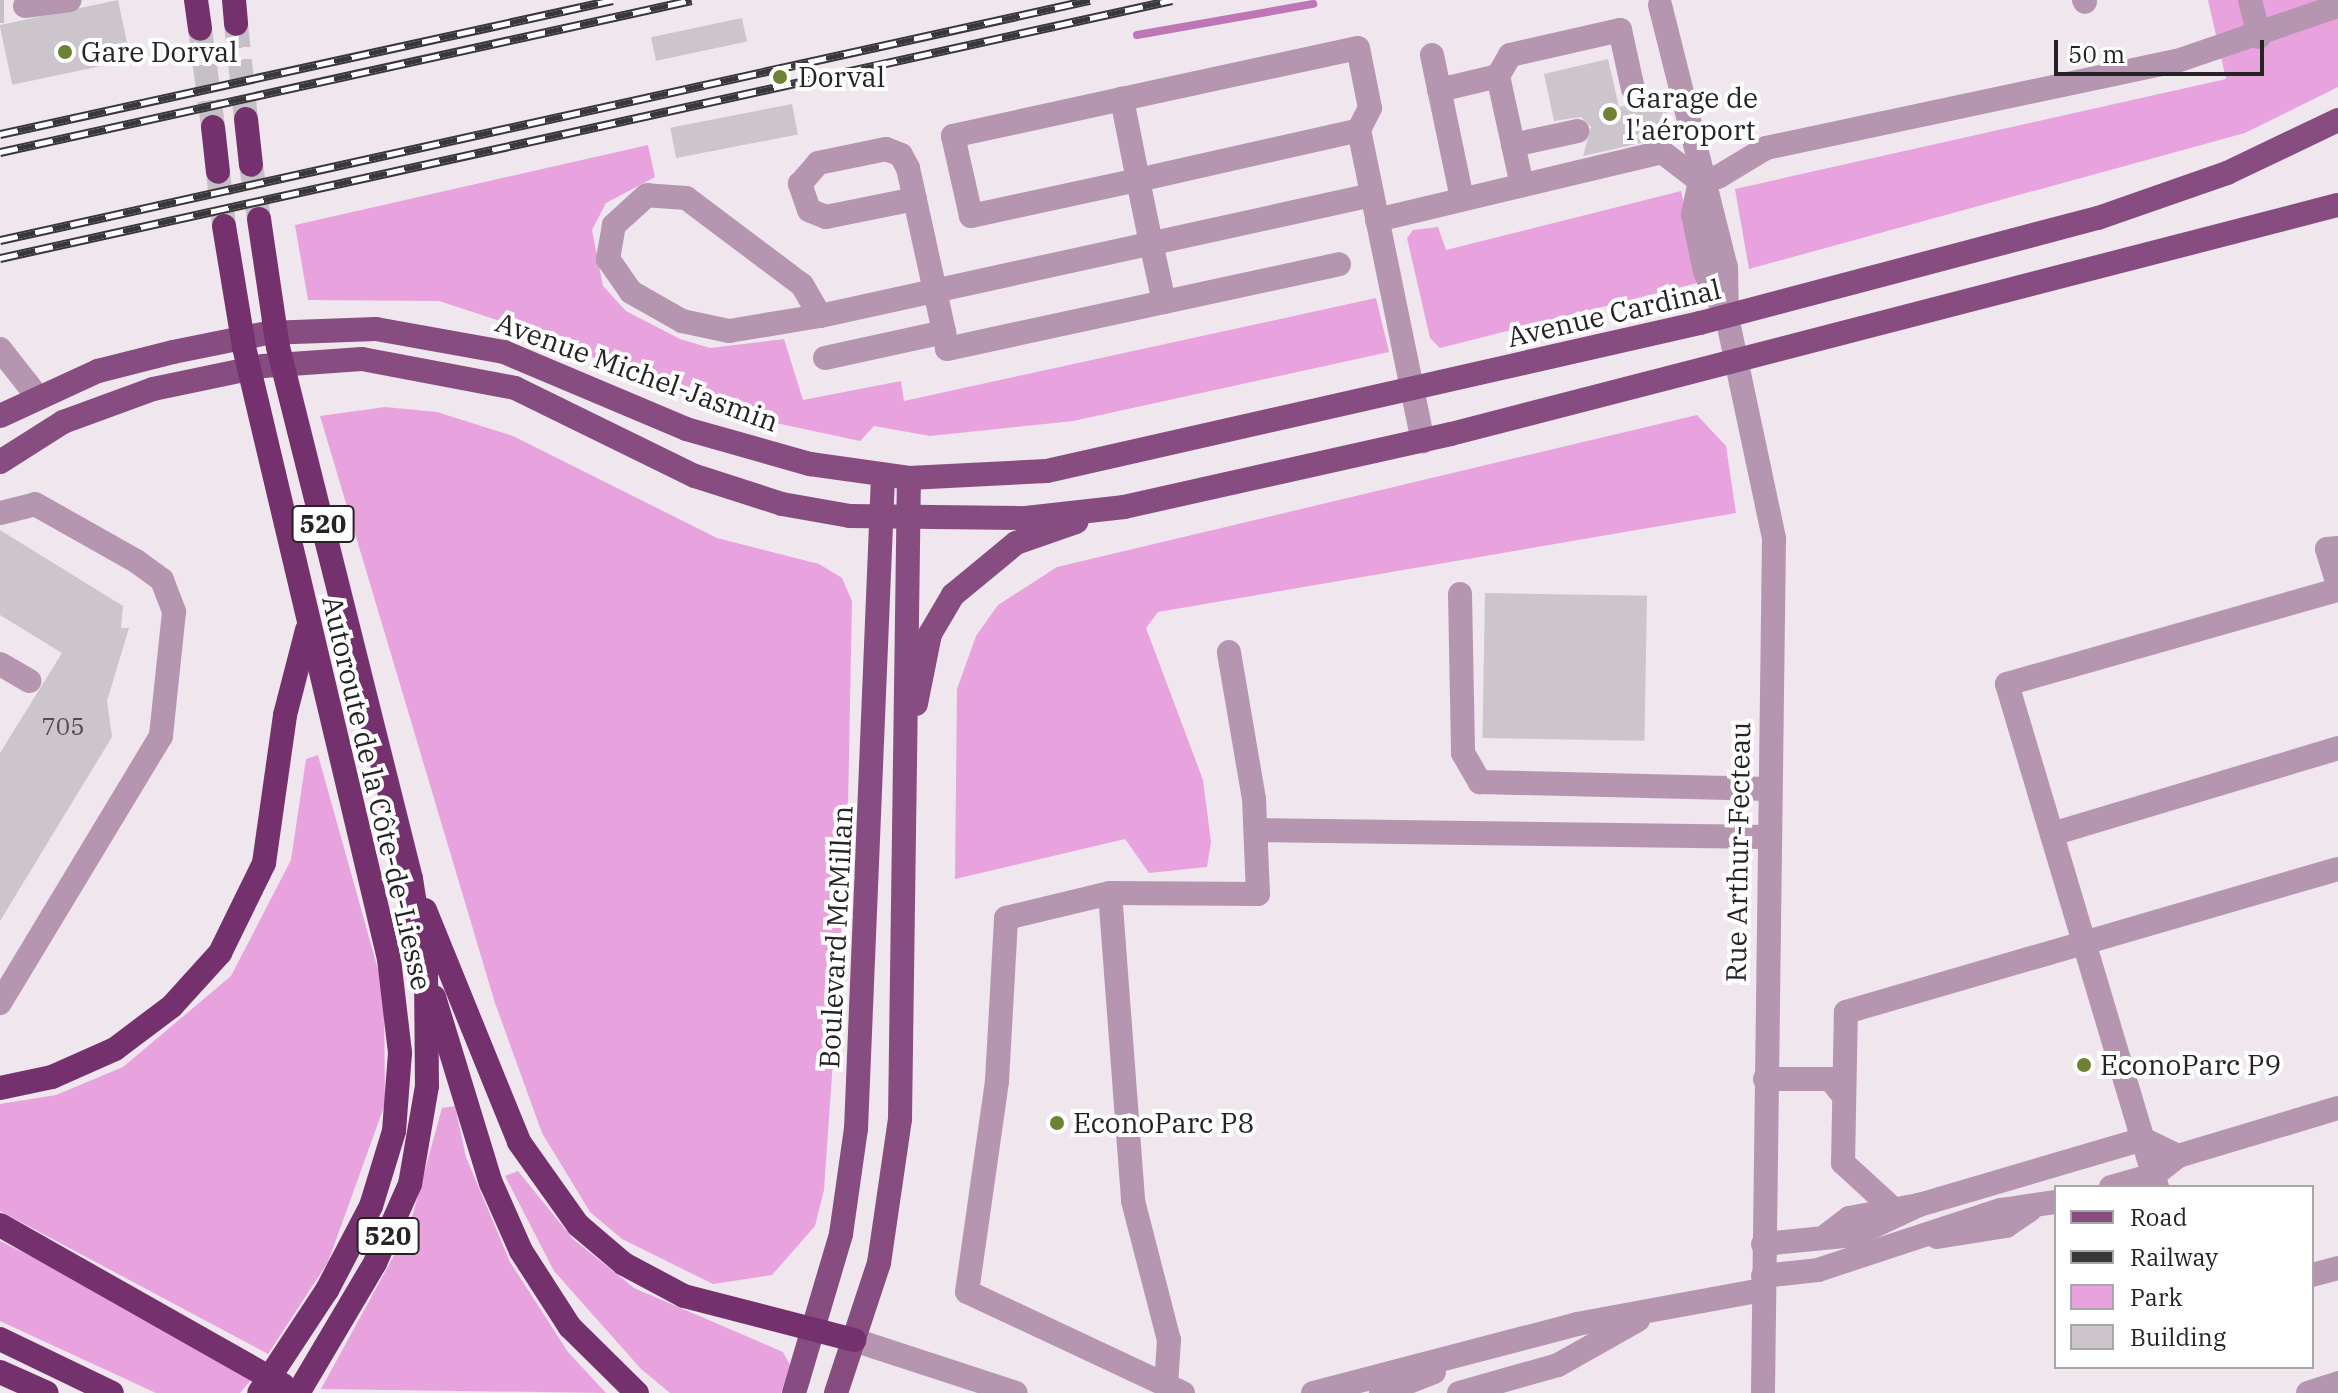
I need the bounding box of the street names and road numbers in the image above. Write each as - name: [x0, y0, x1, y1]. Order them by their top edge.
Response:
- street label: Avenue Cardinal: [1504, 272, 1724, 354]
- street label: Avenue Michel-Jasmin: [491, 305, 783, 439]
- road number: 520: [291, 502, 355, 546]
- street label: Autoroute de la Côte-de-Liesse: [315, 593, 439, 993]
- street label: Rue Arthur-Fecteau: [1719, 721, 1757, 983]
- street label: Boulevard McMillan: [812, 805, 860, 1069]
- road number: 520: [356, 1214, 420, 1258]

